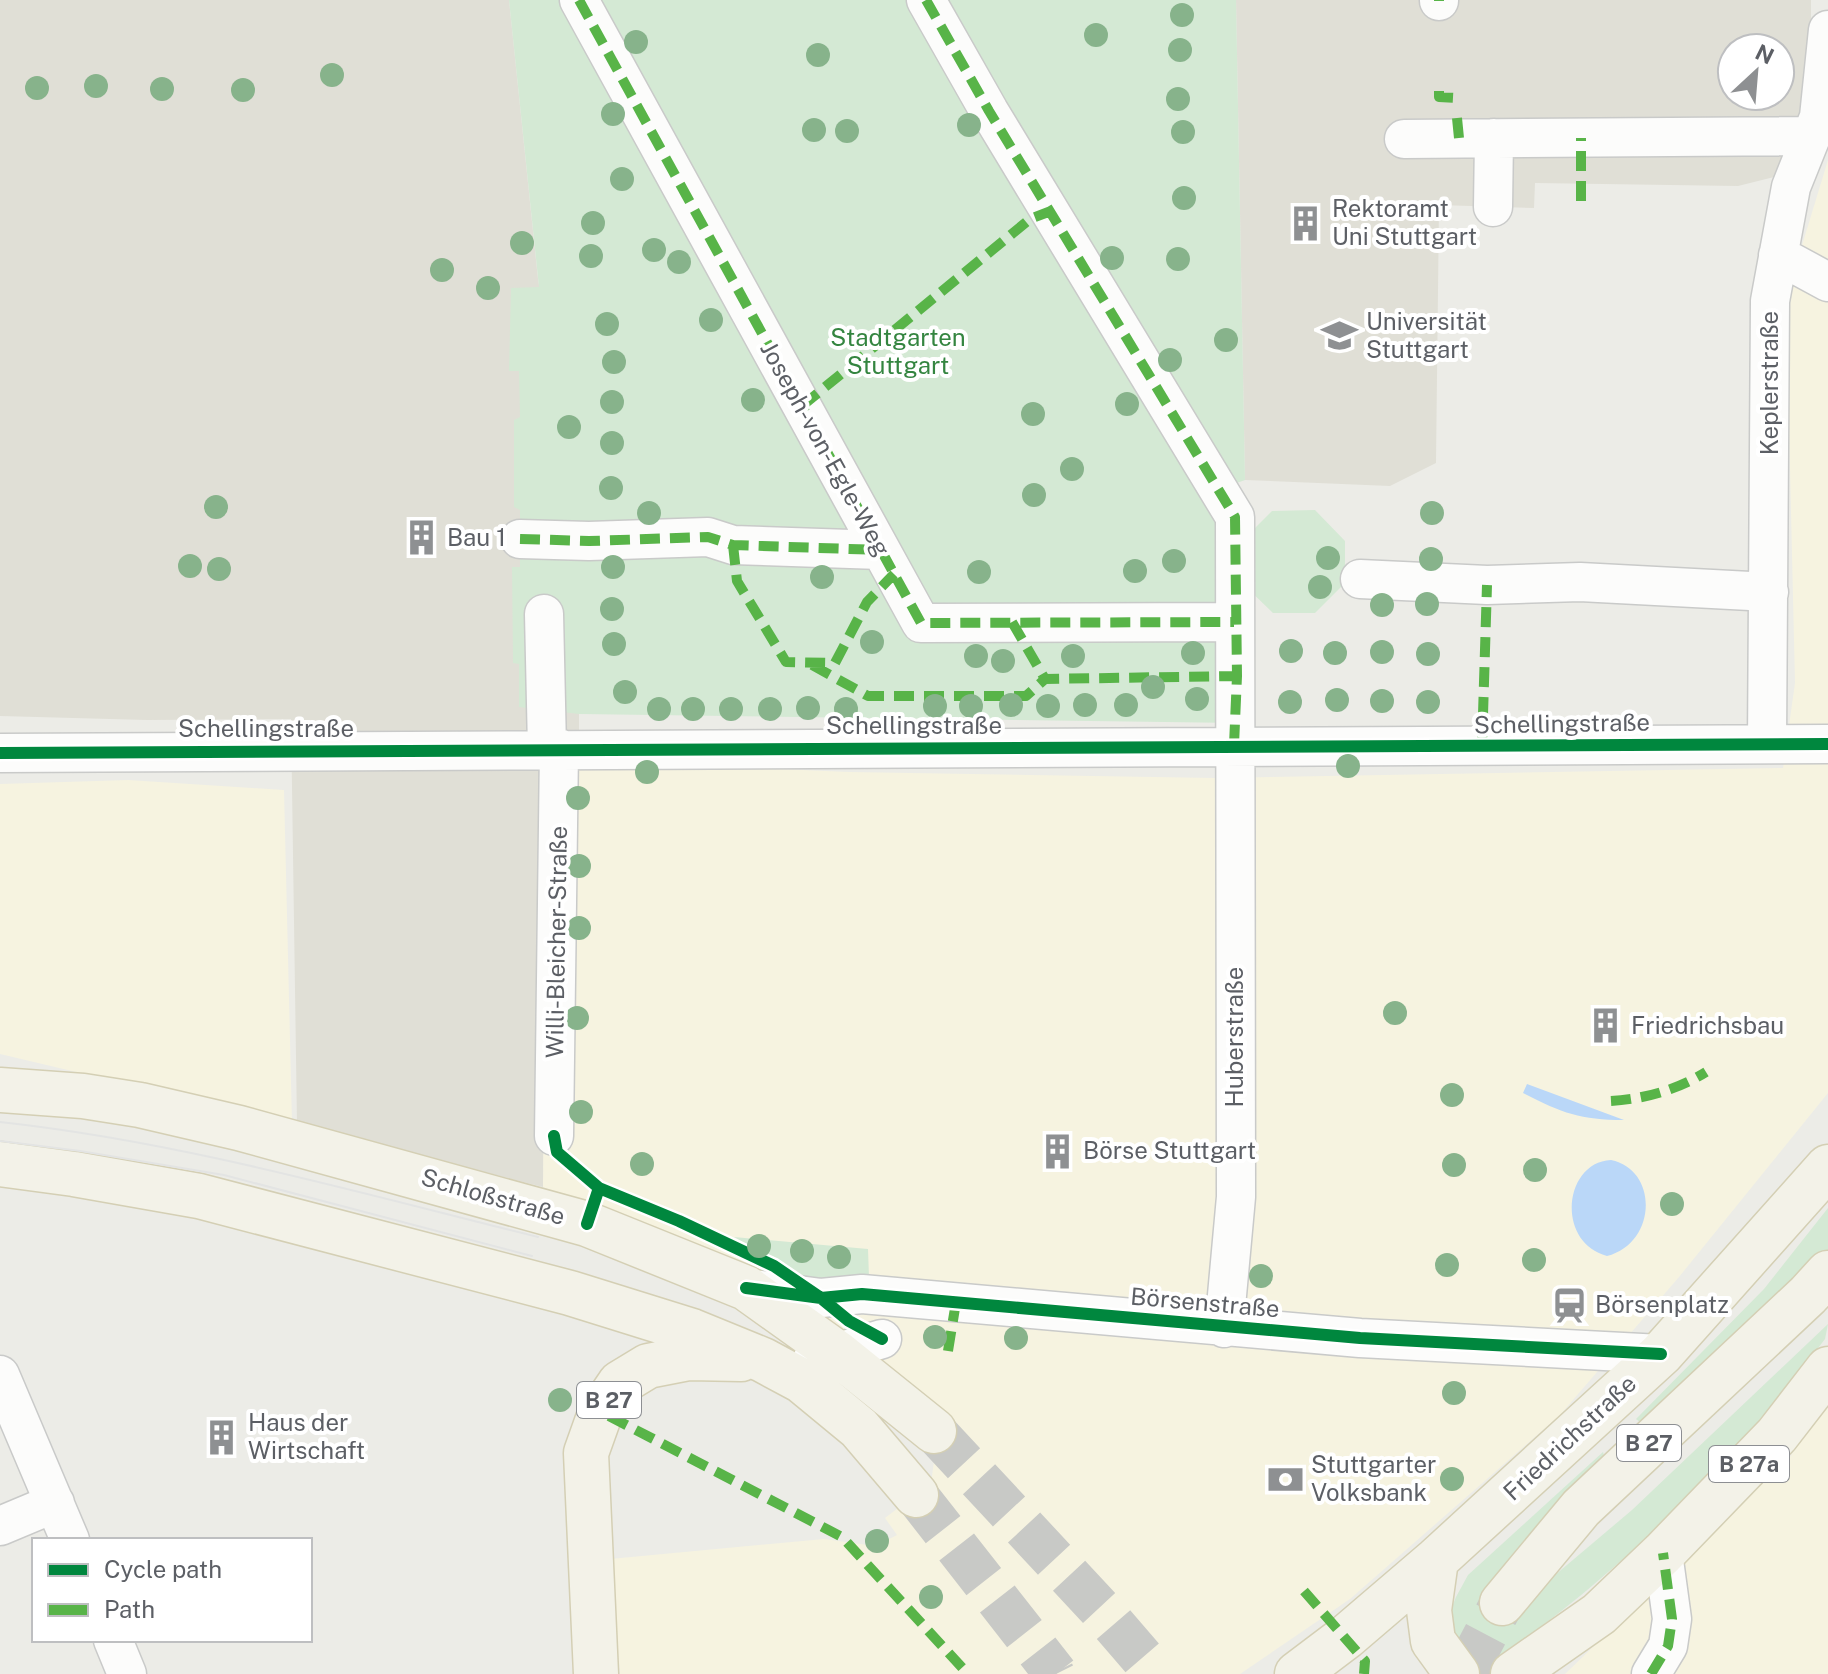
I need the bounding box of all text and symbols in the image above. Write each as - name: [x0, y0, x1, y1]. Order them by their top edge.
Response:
- north arrow: [1716, 32, 1796, 112]
- text: N: [1751, 39, 1778, 69]
- place label: Rektoramt Uni Stuttgart: [1332, 194, 1477, 250]
- building icon: Rektoramt Uni Stuttgart: [1287, 204, 1325, 242]
- place label: Universität Stuttgart: [1366, 307, 1487, 363]
- street label: Keplerstraße: [1755, 311, 1783, 455]
- school or university icon: Universität Stuttgart: [1321, 317, 1359, 355]
- park label: Stadtgarten Stuttgart: [830, 323, 966, 379]
- street label: Joseph-von-Egle-Weg: [755, 336, 897, 561]
- building icon: Bau 1: [402, 519, 440, 557]
- place label: Bau 1: [447, 523, 506, 551]
- street label: Schellingstraße: [1474, 707, 1650, 739]
- street label: Schellingstraße: [826, 711, 1002, 739]
- street label: Schellingstraße: [178, 714, 354, 742]
- street label: Willi-Bleicher-Straße: [540, 826, 572, 1058]
- street label: Huberstraße: [1220, 967, 1248, 1107]
- building icon: Friedrichsbau: [1586, 1007, 1624, 1045]
- place label: Friedrichsbau: [1631, 1011, 1784, 1039]
- building icon: Börse Stuttgart: [1038, 1132, 1076, 1170]
- place label: Börse Stuttgart: [1083, 1136, 1256, 1164]
- street label: Schloßstraße: [418, 1162, 568, 1230]
- street label: Börsenstraße: [1129, 1282, 1281, 1322]
- station icon: Börsenplatz: [1550, 1286, 1588, 1324]
- place label: Börsenplatz: [1595, 1290, 1729, 1318]
- street label: Friedrichstraße: [1497, 1369, 1641, 1506]
- road number: B 27: [577, 1382, 641, 1418]
- place label: Haus der Wirtschaft: [248, 1408, 365, 1464]
- building icon: Haus der Wirtschaft: [203, 1418, 241, 1456]
- road number: B 27: [1617, 1425, 1681, 1461]
- road number: B 27a: [1709, 1446, 1789, 1482]
- place label: Stuttgarter Volksbank: [1311, 1450, 1436, 1506]
- bank icon: Stuttgarter Volksbank: [1266, 1460, 1304, 1498]
- legend: [32, 1538, 312, 1642]
- text: Cycle path: [104, 1555, 222, 1583]
- text: Path: [104, 1595, 155, 1623]

